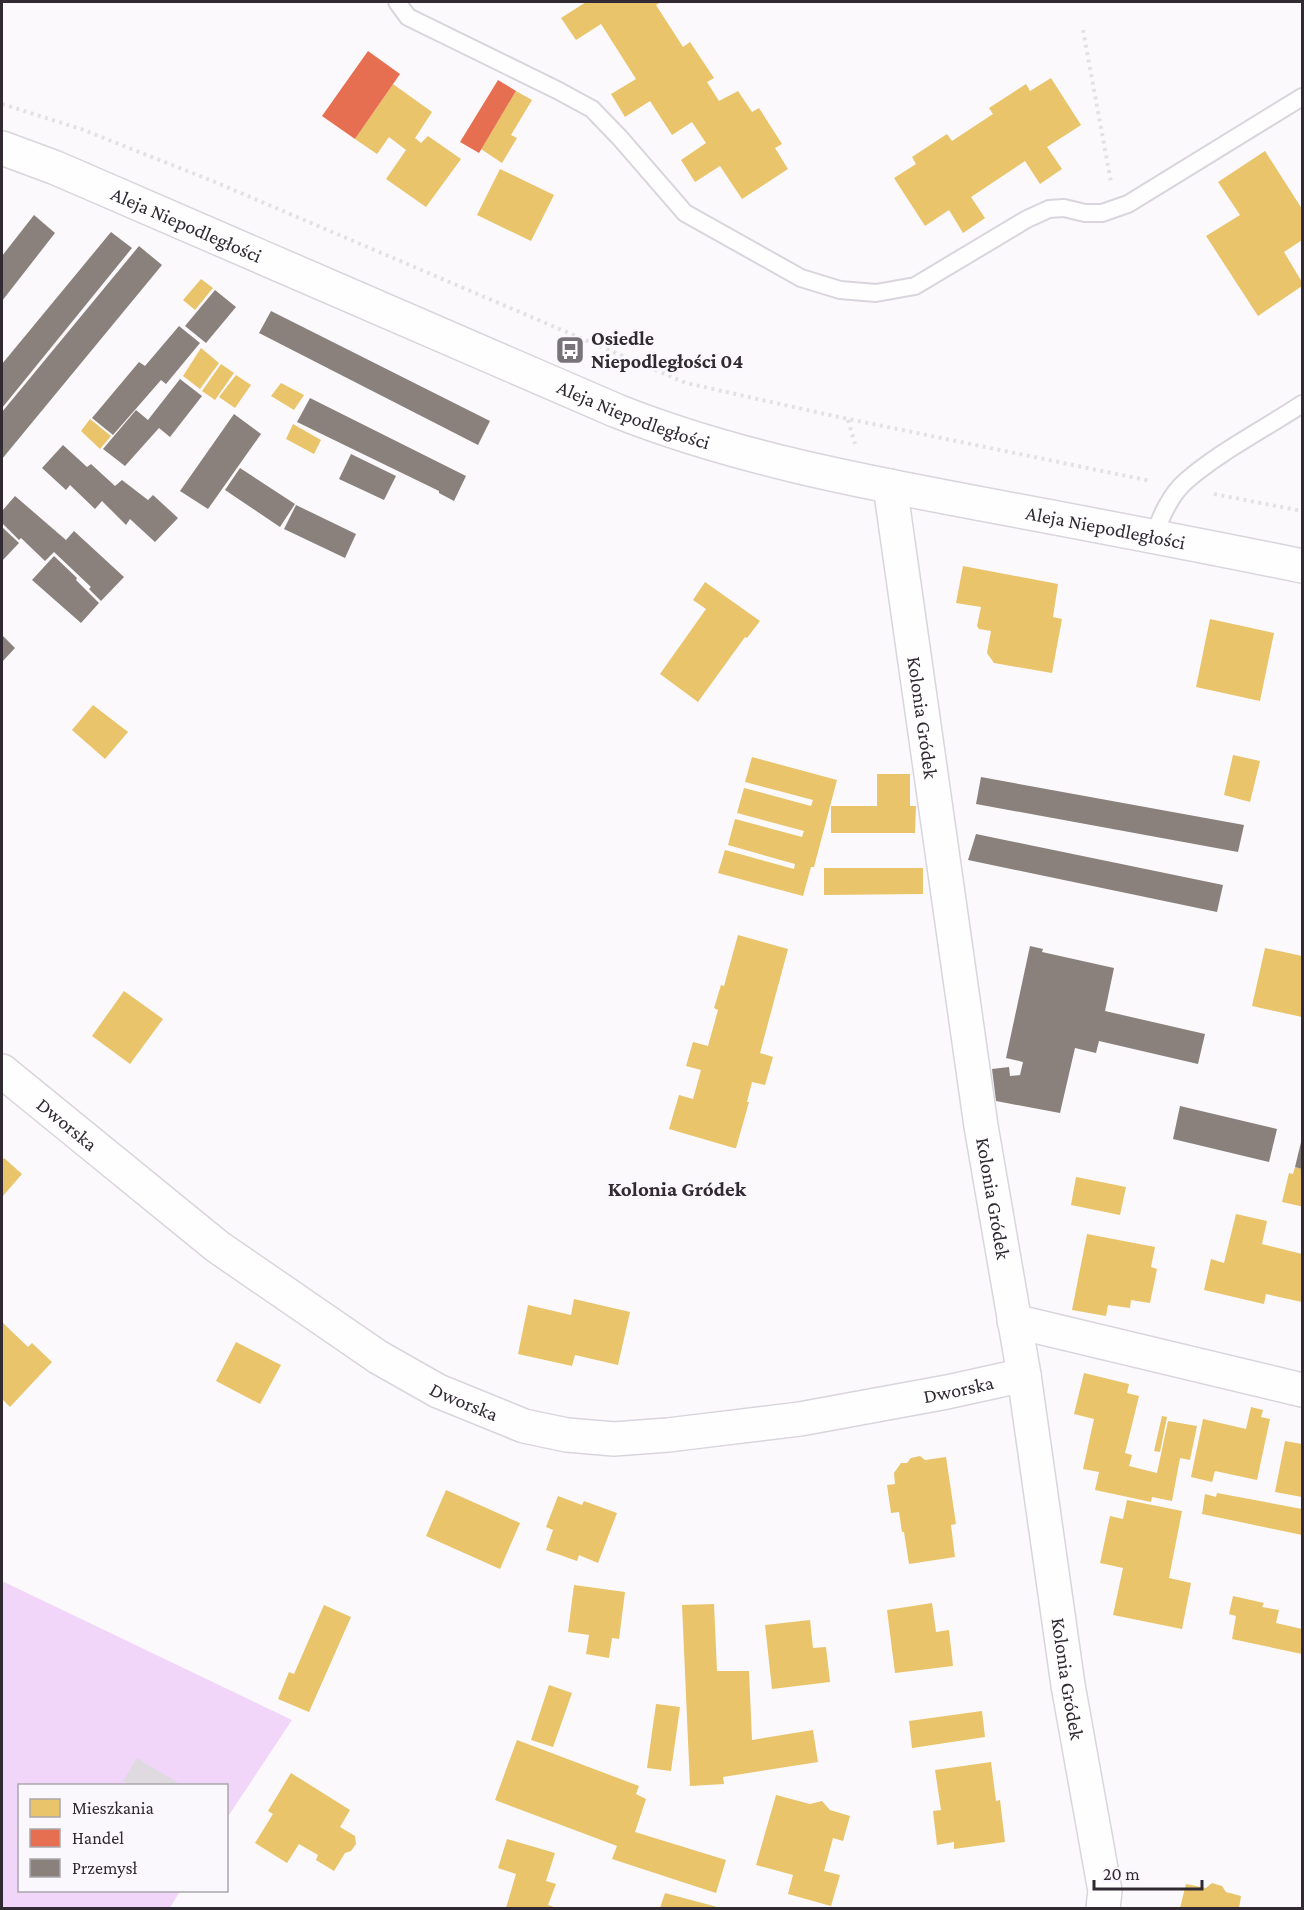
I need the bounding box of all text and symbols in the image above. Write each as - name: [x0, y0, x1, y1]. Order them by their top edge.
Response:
- street label: Aleja Niepodległości: [108, 182, 265, 267]
- place label: Osiedle Niepodległości 04: [591, 327, 743, 372]
- bus stop icon: Osiedle Niepodległości 04: [554, 334, 586, 366]
- street label: Aleja Niepodległości: [554, 376, 713, 453]
- street label: Aleja Niepodległości: [1024, 501, 1187, 553]
- street label: Kolonia Gródek: [903, 655, 943, 781]
- street label: Dworska: [33, 1093, 102, 1155]
- street label: Kolonia Gródek: [972, 1136, 1015, 1262]
- district label: Kolonia Gródek: [608, 1177, 747, 1201]
- street label: Dworska: [921, 1371, 996, 1407]
- street label: Dworska: [426, 1378, 501, 1425]
- street label: Kolonia Gródek: [1048, 1616, 1089, 1742]
- legend: [18, 1784, 228, 1892]
- text: Mieszkania: [72, 1798, 154, 1818]
- text: Handel: [72, 1828, 124, 1848]
- scale bar: [1094, 1853, 1202, 1891]
- text: Przemysł: [72, 1858, 138, 1878]
- text: 20 m: [1103, 1864, 1140, 1884]

